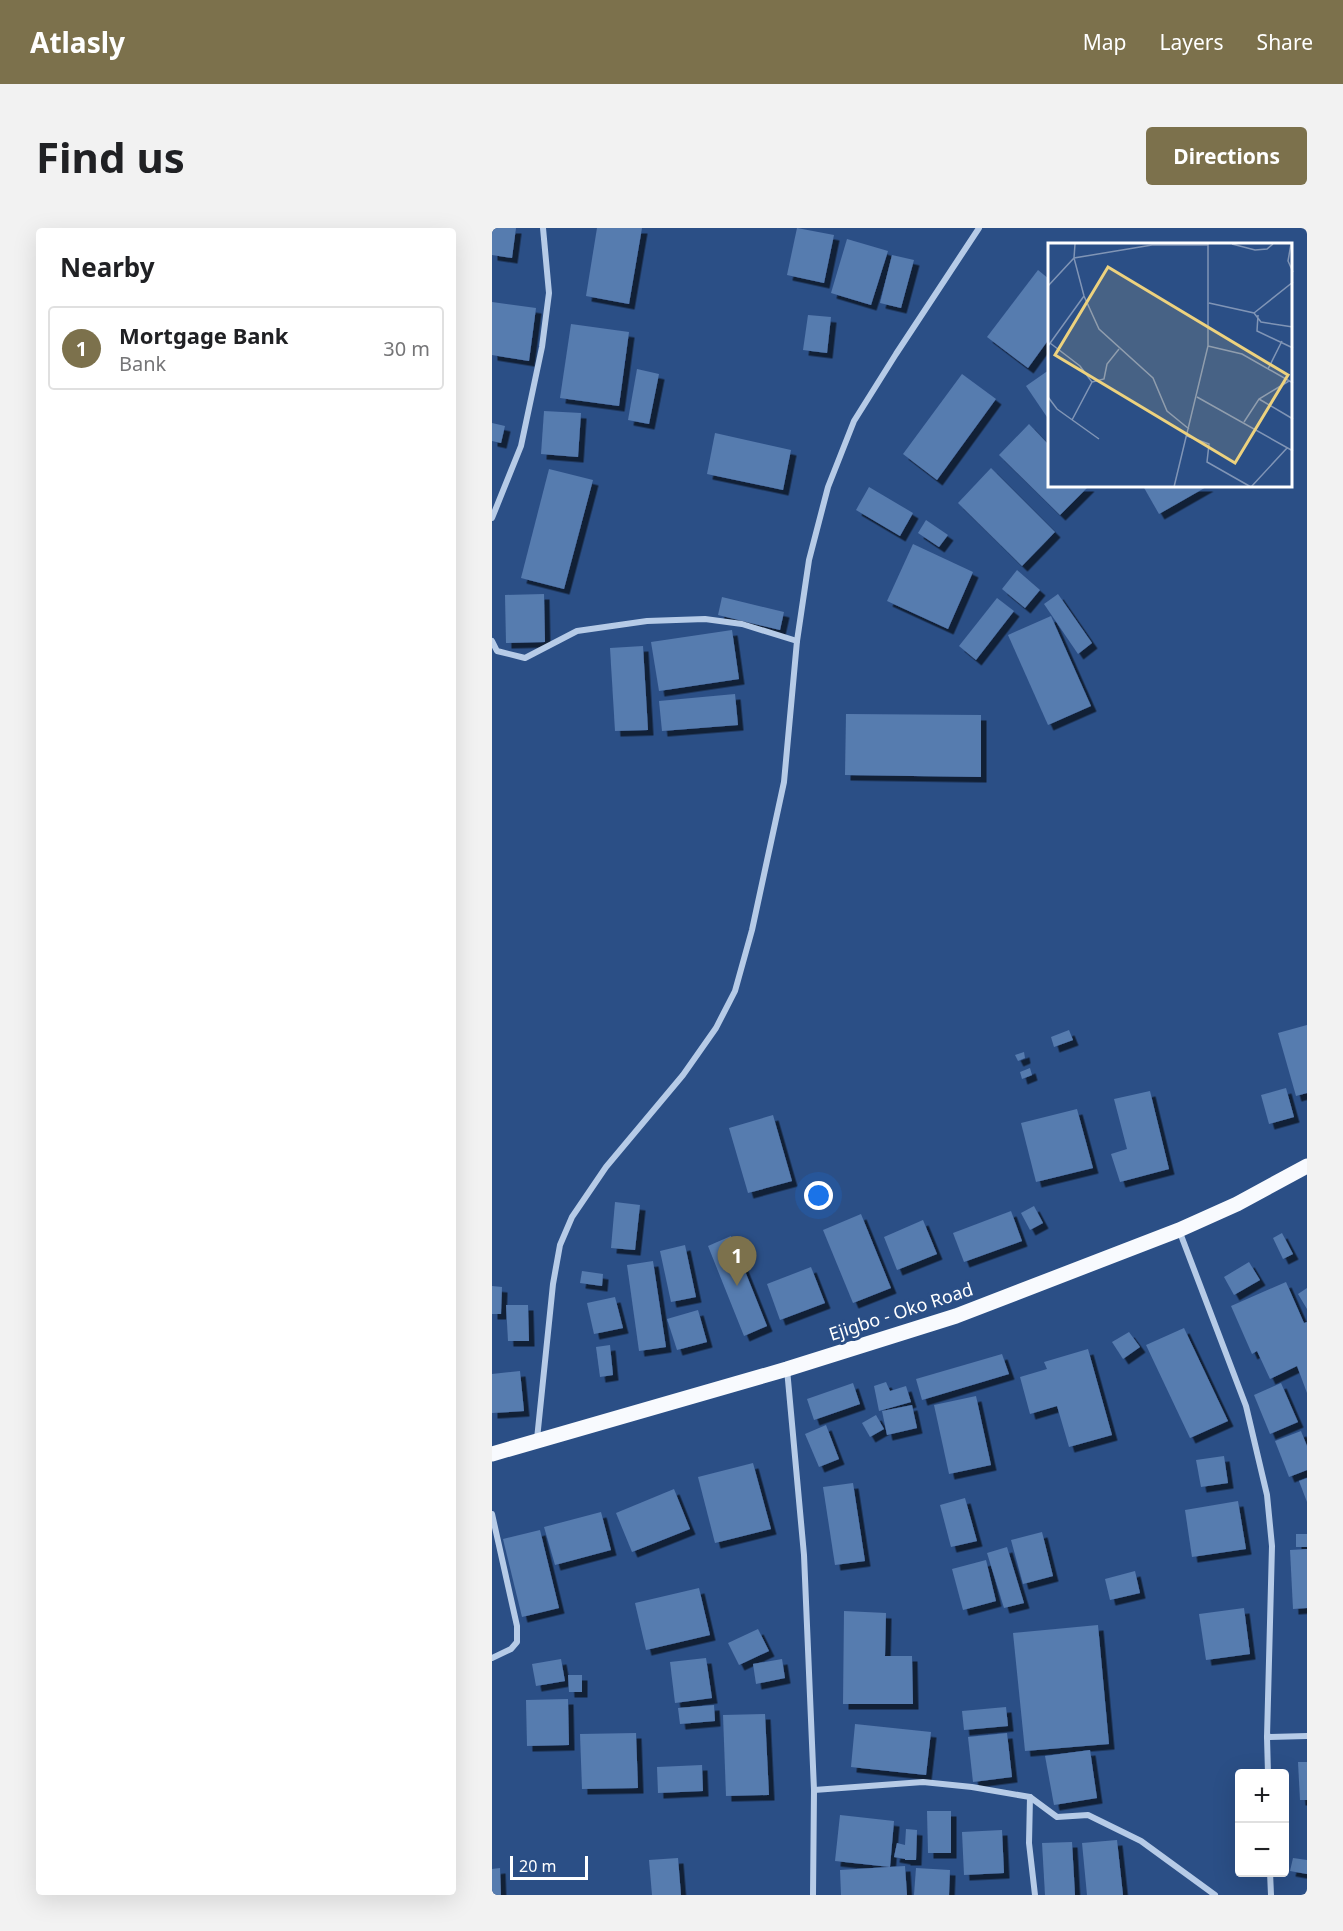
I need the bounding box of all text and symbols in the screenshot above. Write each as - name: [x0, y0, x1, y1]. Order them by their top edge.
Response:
- text: Atlasly: [30, 23, 125, 61]
- text: Map: [1083, 28, 1127, 56]
- text: Layers: [1160, 28, 1224, 56]
- text: Share: [1257, 28, 1313, 56]
- button: Directions: [1146, 127, 1307, 185]
- text: Find us: [36, 128, 185, 185]
- inset map: [1048, 243, 1292, 488]
- text: Nearby: [60, 249, 155, 285]
- text: Mortgage Bank: [119, 320, 288, 350]
- text: 1: [76, 335, 87, 362]
- text: 30 m: [383, 335, 430, 362]
- text: Bank: [119, 350, 166, 377]
- your location: [804, 1181, 833, 1210]
- pin: 1: [718, 1236, 756, 1286]
- street label: Ejigbo - Oko Road: [826, 1276, 976, 1346]
- map controls: [1235, 1769, 1289, 1877]
- button: +: [1235, 1769, 1289, 1823]
- button: −: [1235, 1823, 1289, 1877]
- scale bar: [510, 1853, 588, 1880]
- text: 20 m: [519, 1855, 556, 1877]

